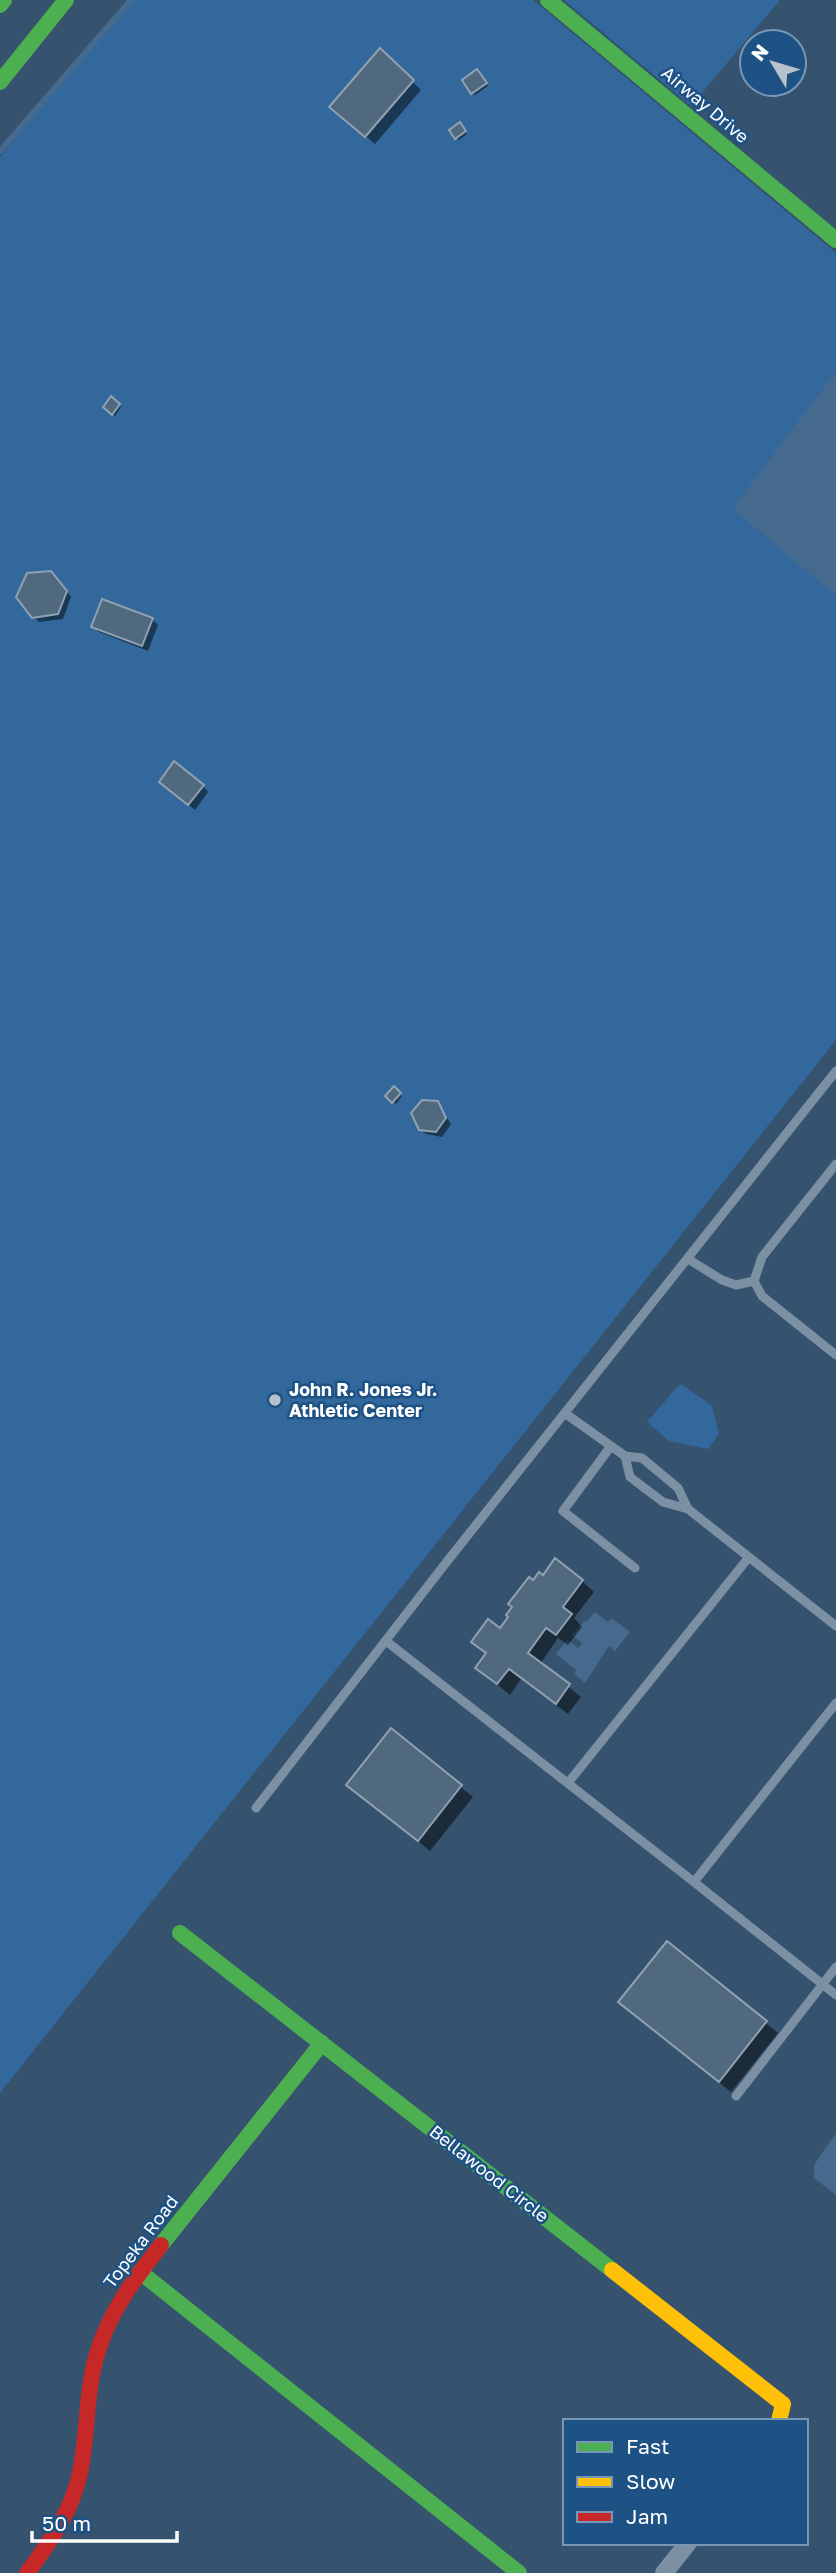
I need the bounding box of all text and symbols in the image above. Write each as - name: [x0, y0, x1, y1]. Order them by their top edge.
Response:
- north arrow: [738, 28, 808, 98]
- text: N: [746, 39, 773, 65]
- street label: Airway Drive: [657, 61, 754, 147]
- place label: John R. Jones Jr. Athletic Center: [289, 1378, 437, 1421]
- marker: John R. Jones Jr. Athletic Center: [267, 1392, 283, 1408]
- street label: Bellawood Circle: [426, 2120, 554, 2227]
- street label: Topeka Road: [98, 2191, 182, 2292]
- legend: [563, 2419, 808, 2545]
- text: Fast: [626, 2433, 669, 2459]
- text: Slow: [626, 2468, 675, 2494]
- scale bar: [32, 2500, 177, 2544]
- text: Jam: [626, 2503, 668, 2529]
- text: 50 m: [42, 2510, 91, 2536]

